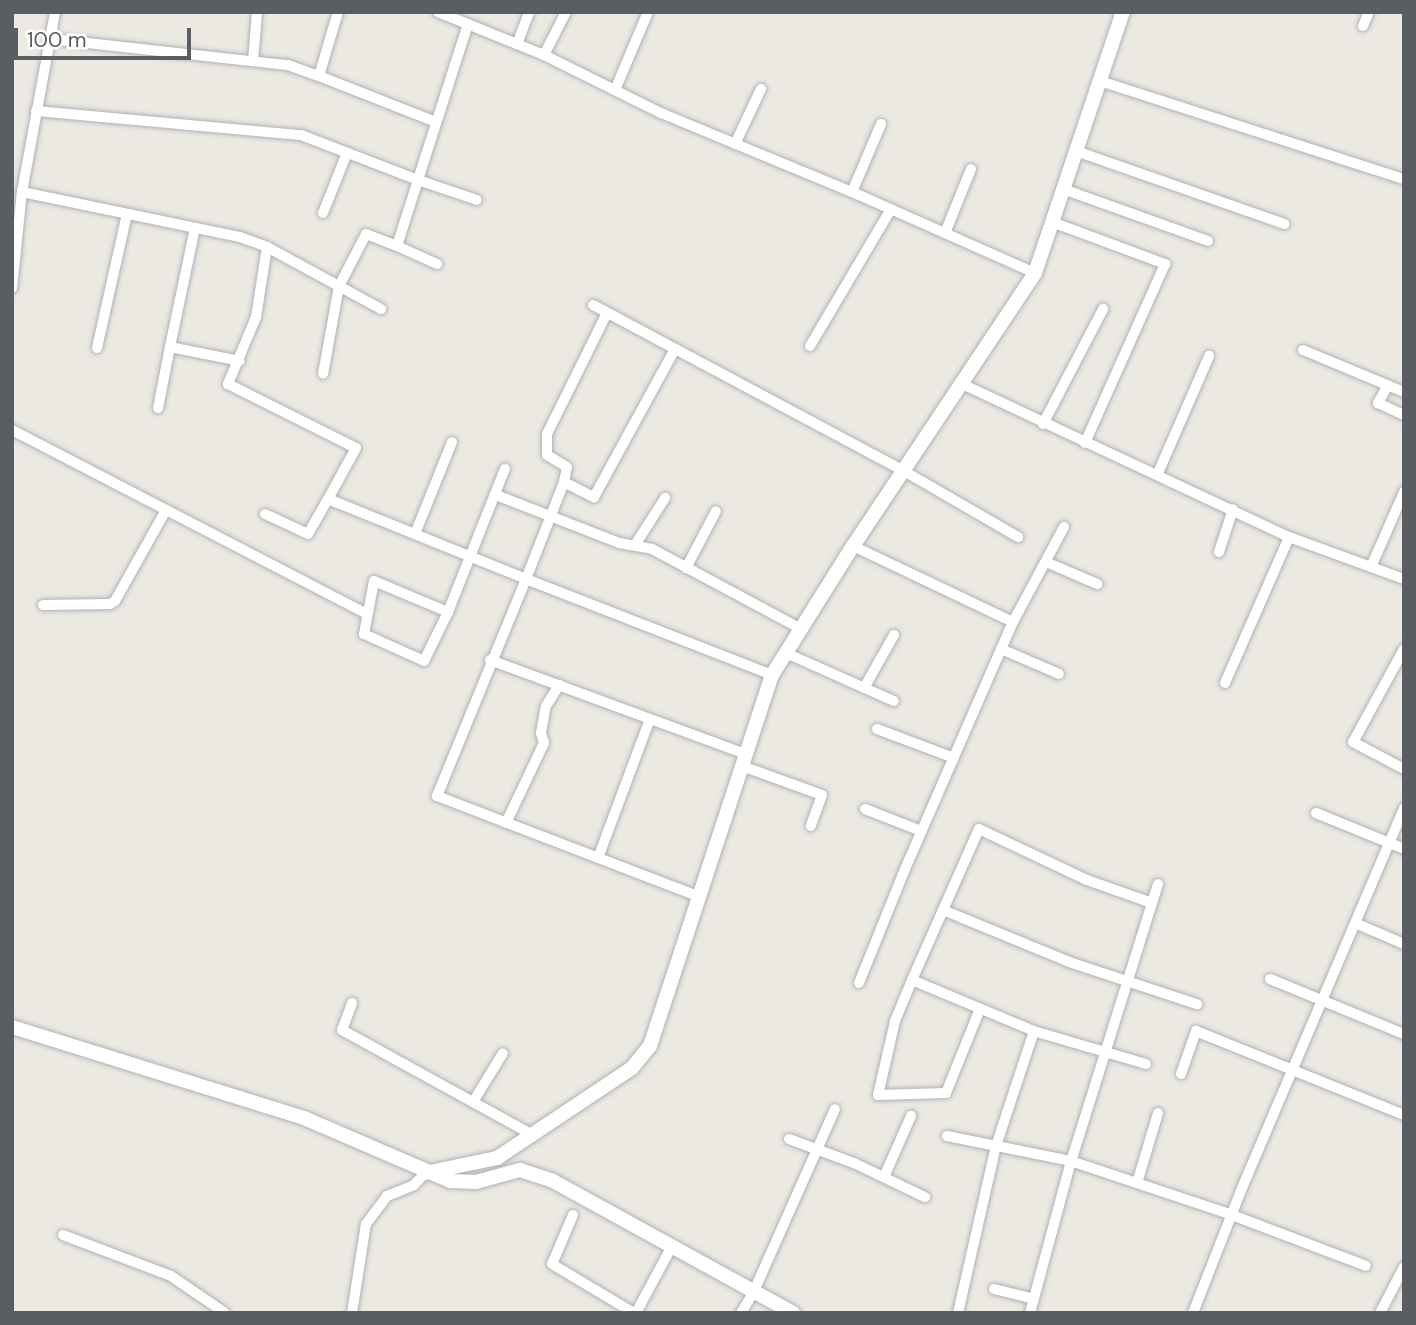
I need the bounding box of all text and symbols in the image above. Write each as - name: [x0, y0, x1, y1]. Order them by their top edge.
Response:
- scale bar: [18, 14, 194, 58]
- text: 100 m: [27, 26, 87, 54]

